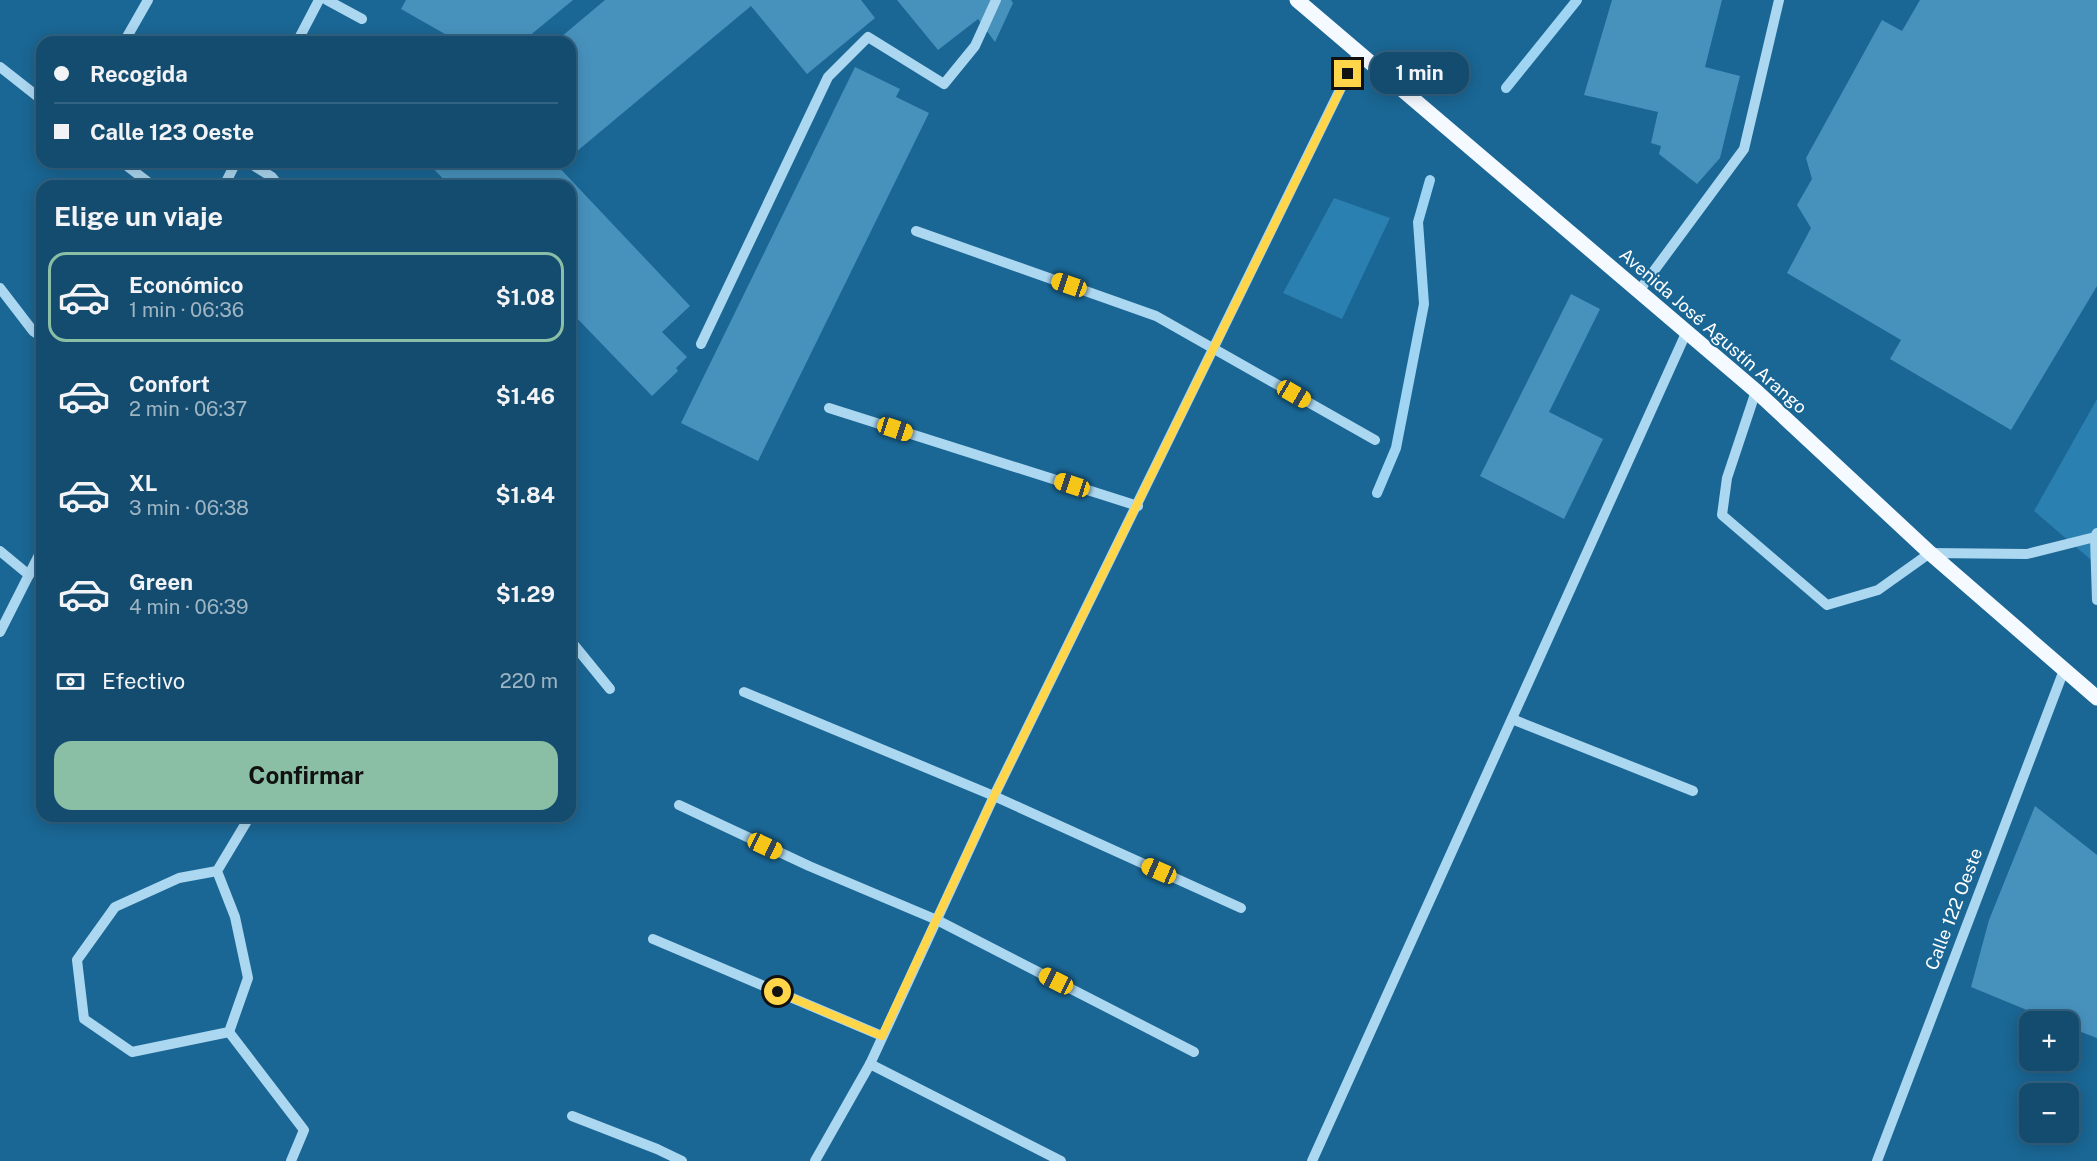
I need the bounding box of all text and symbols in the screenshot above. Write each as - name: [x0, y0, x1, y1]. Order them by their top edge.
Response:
- callout: 1 min: [1369, 53, 1468, 95]
- route end: [1334, 60, 1361, 87]
- text: Recogida: [90, 61, 188, 87]
- text: 1 min: [1395, 61, 1444, 85]
- text: Calle 123 Oeste: [90, 119, 254, 145]
- text: Elige un viaje: [54, 200, 223, 232]
- street label: Avenida José Agustín Arango: [1615, 244, 1811, 418]
- icon: car: [57, 270, 111, 324]
- car: [1049, 271, 1089, 299]
- text: Económico: [129, 272, 244, 298]
- text: $1.08: [496, 284, 555, 310]
- text: 1 min · 06:36: [129, 298, 244, 322]
- icon: car: [57, 369, 111, 423]
- text: Confort: [129, 371, 210, 397]
- car: [1274, 377, 1314, 411]
- text: $1.46: [496, 383, 555, 409]
- text: 2 min · 06:37: [129, 397, 247, 421]
- car: [875, 415, 915, 443]
- icon: car: [57, 468, 111, 522]
- text: XL: [129, 470, 157, 496]
- car: [1052, 471, 1092, 499]
- text: $1.84: [496, 482, 555, 508]
- text: 3 min · 06:38: [129, 496, 249, 520]
- icon: car: [57, 567, 111, 621]
- text: Green: [129, 569, 193, 595]
- text: $1.29: [496, 581, 555, 607]
- text: 4 min · 06:39: [129, 595, 249, 619]
- icon: cash: [54, 665, 87, 698]
- text: Efectivo: [102, 668, 185, 694]
- text: 220 m: [500, 669, 558, 693]
- button: Confirmar: [54, 741, 558, 810]
- car: [745, 830, 785, 862]
- street label: Calle 122 Oeste: [1921, 845, 1986, 973]
- car: [1139, 855, 1179, 887]
- car: [1036, 965, 1076, 997]
- route start: [764, 978, 791, 1005]
- map controls: [2019, 1011, 2079, 1143]
- button: +: [2019, 1011, 2079, 1071]
- button: −: [2019, 1083, 2079, 1143]

